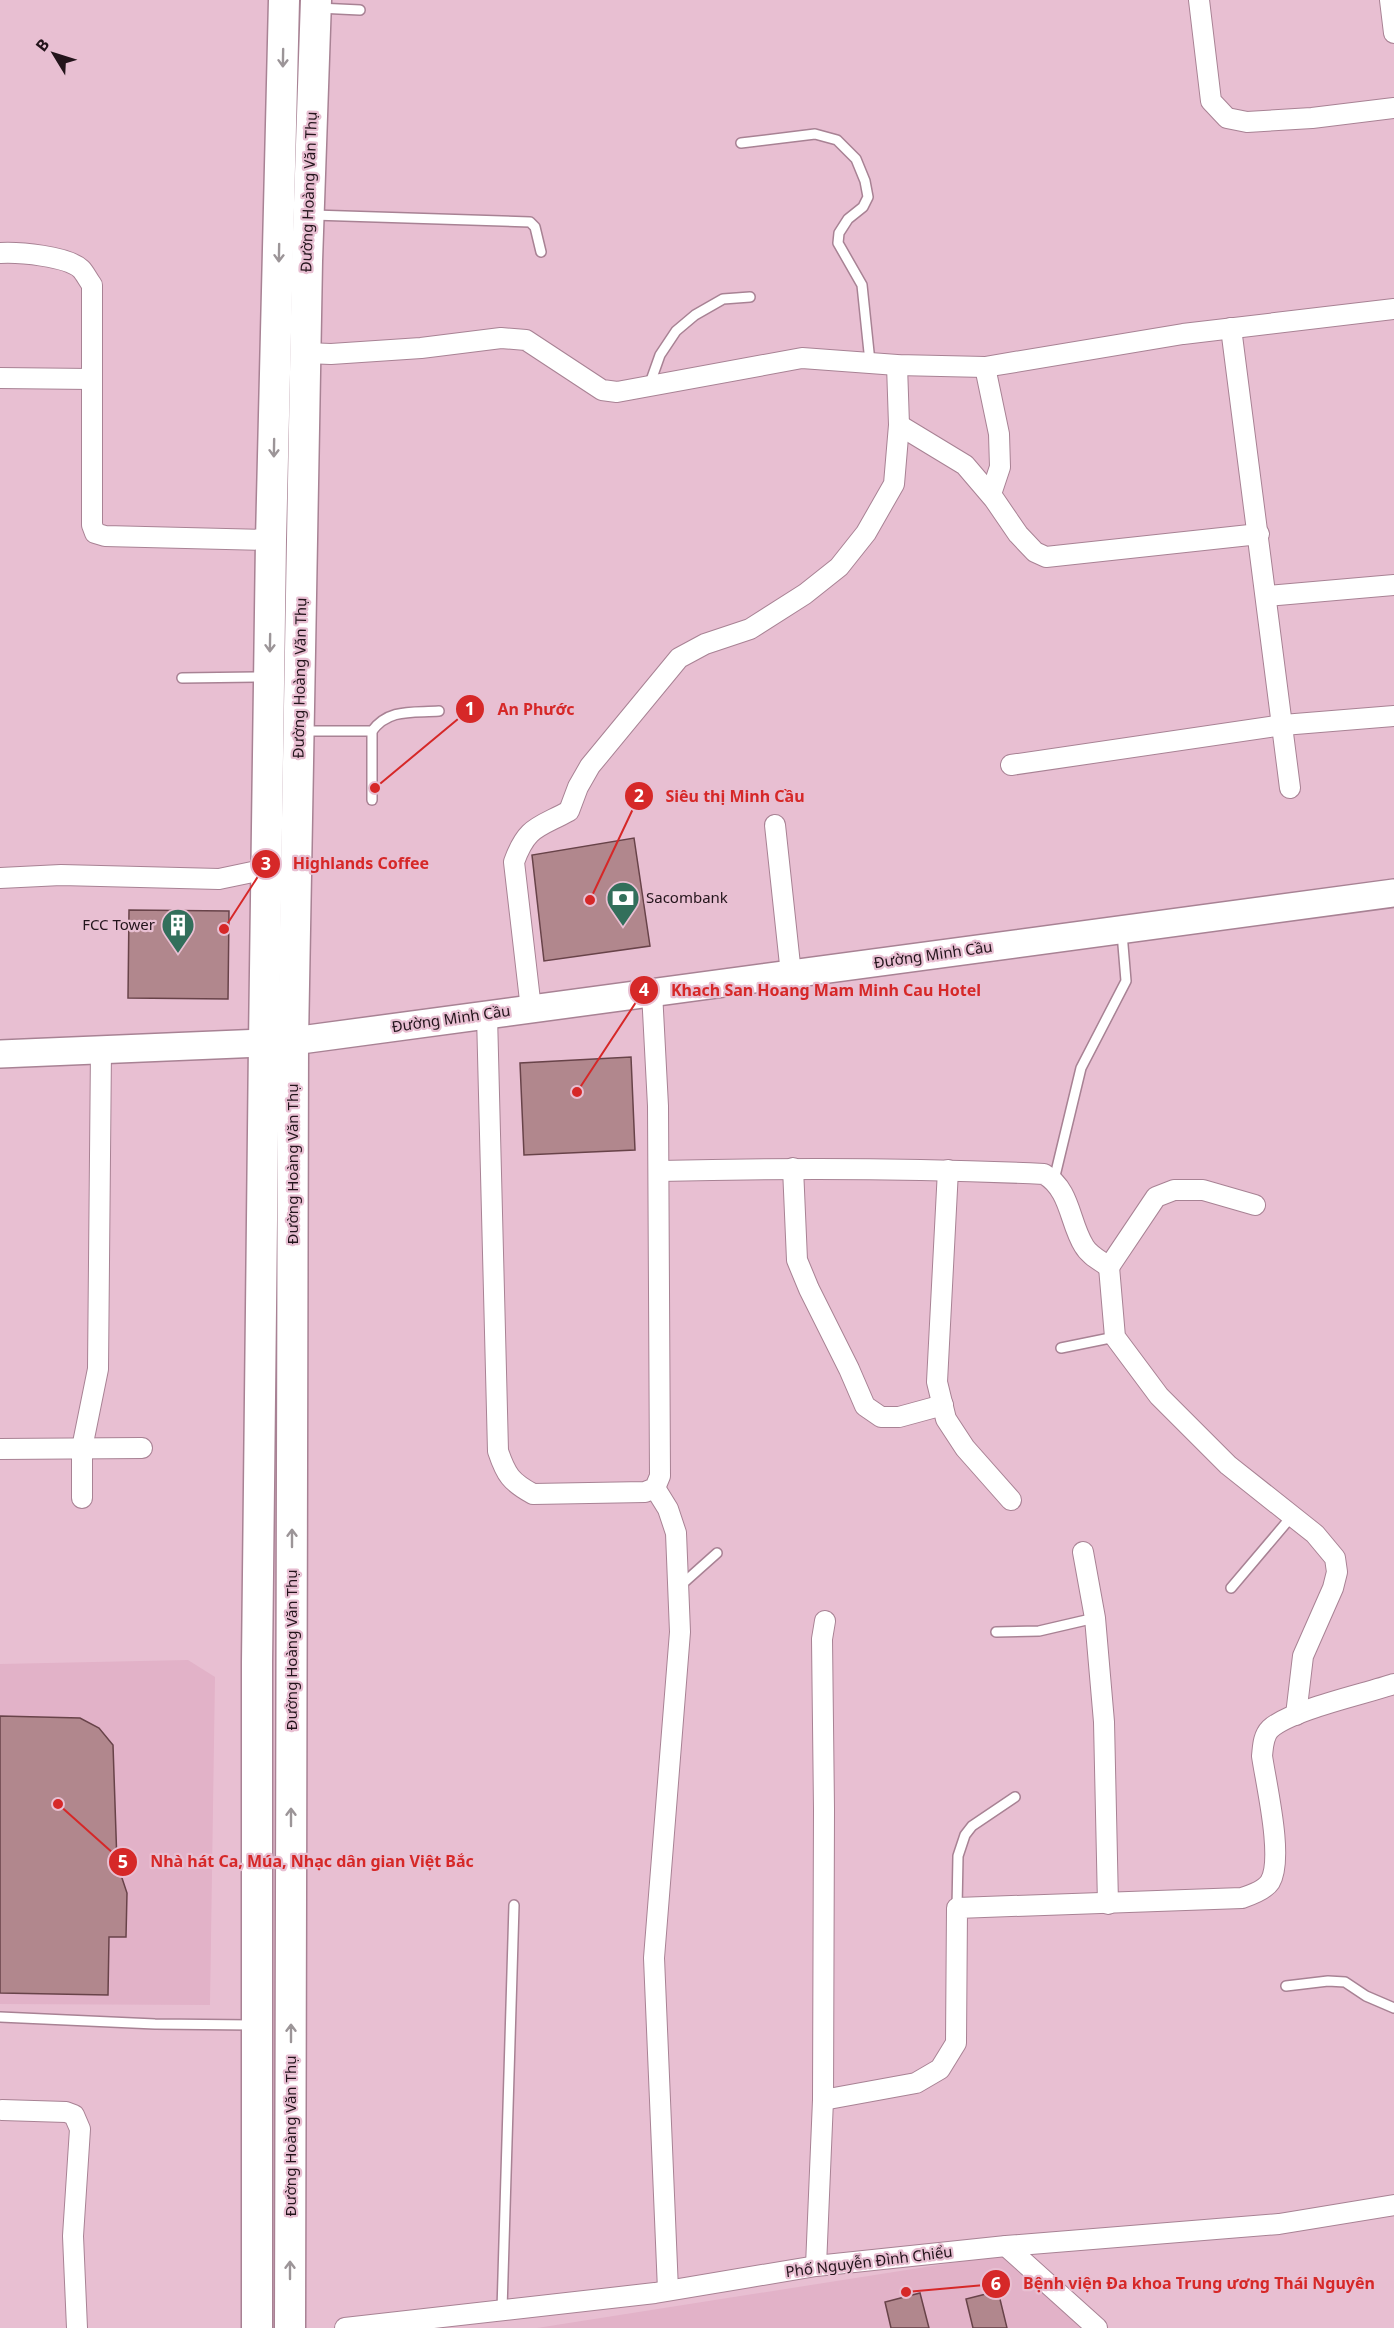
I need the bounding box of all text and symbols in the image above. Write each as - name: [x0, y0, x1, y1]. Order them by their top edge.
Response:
- north arrow: [24, 24, 84, 84]
- text: B: [30, 34, 54, 56]
- one-way arrow: [277, 48, 289, 68]
- street label: Đường Hoàng Văn Thụ: [295, 111, 321, 273]
- one-way arrow: [273, 243, 285, 263]
- one-way arrow: [269, 438, 280, 458]
- street label: Đường Hoàng Văn Thụ: [288, 597, 310, 759]
- one-way arrow: [265, 633, 276, 653]
- callout: An Phước: [455, 692, 586, 726]
- text: 1: [465, 696, 475, 720]
- text: An Phước: [497, 698, 575, 720]
- callout: Siêu thị Minh Cầu: [624, 779, 817, 813]
- text: 2: [634, 783, 644, 807]
- text: Siêu thị Minh Cầu: [665, 785, 805, 807]
- callout: Highlands Coffee: [251, 847, 441, 881]
- text: 3: [261, 851, 271, 875]
- text: Highlands Coffee: [293, 852, 429, 874]
- bank icon: Sacombank: [605, 880, 641, 927]
- place label: Sacombank: [646, 887, 728, 907]
- building icon: FCC Tower: [160, 907, 196, 954]
- place label: FCC Tower: [82, 914, 155, 934]
- street label: Đường Minh Cầu: [872, 936, 994, 972]
- callout: Khach San Hoang Mam Minh Cau Hotel: [629, 973, 993, 1007]
- text: 4: [639, 977, 649, 1001]
- text: Khach San Hoang Mam Minh Cau Hotel: [671, 979, 981, 1001]
- street label: Đường Minh Cầu: [390, 1000, 512, 1036]
- street label: Đường Hoàng Văn Thụ: [282, 1084, 302, 1244]
- one-way arrow: [286, 1528, 298, 1548]
- street label: Đường Hoàng Văn Thụ: [281, 1570, 301, 1730]
- one-way arrow: [285, 1807, 297, 1827]
- callout: Nhà hát Ca, Múa, Nhạc dân gian Việt Bắc: [108, 1845, 486, 1879]
- text: 5: [118, 1849, 128, 1873]
- text: Nhà hát Ca, Múa, Nhạc dân gian Việt Bắc: [150, 1850, 474, 1872]
- one-way arrow: [285, 2023, 297, 2043]
- street label: Đường Hoàng Văn Thụ: [280, 2056, 300, 2216]
- street label: Phố Nguyễn Đình Chiểu: [784, 2241, 954, 2281]
- one-way arrow: [284, 2260, 296, 2280]
- callout: Bệnh viện Đa khoa Trung ương Thái Nguyên: [981, 2267, 1387, 2301]
- text: 6: [991, 2271, 1001, 2295]
- text: Bệnh viện Đa khoa Trung ương Thái Nguyên: [1023, 2272, 1375, 2294]

